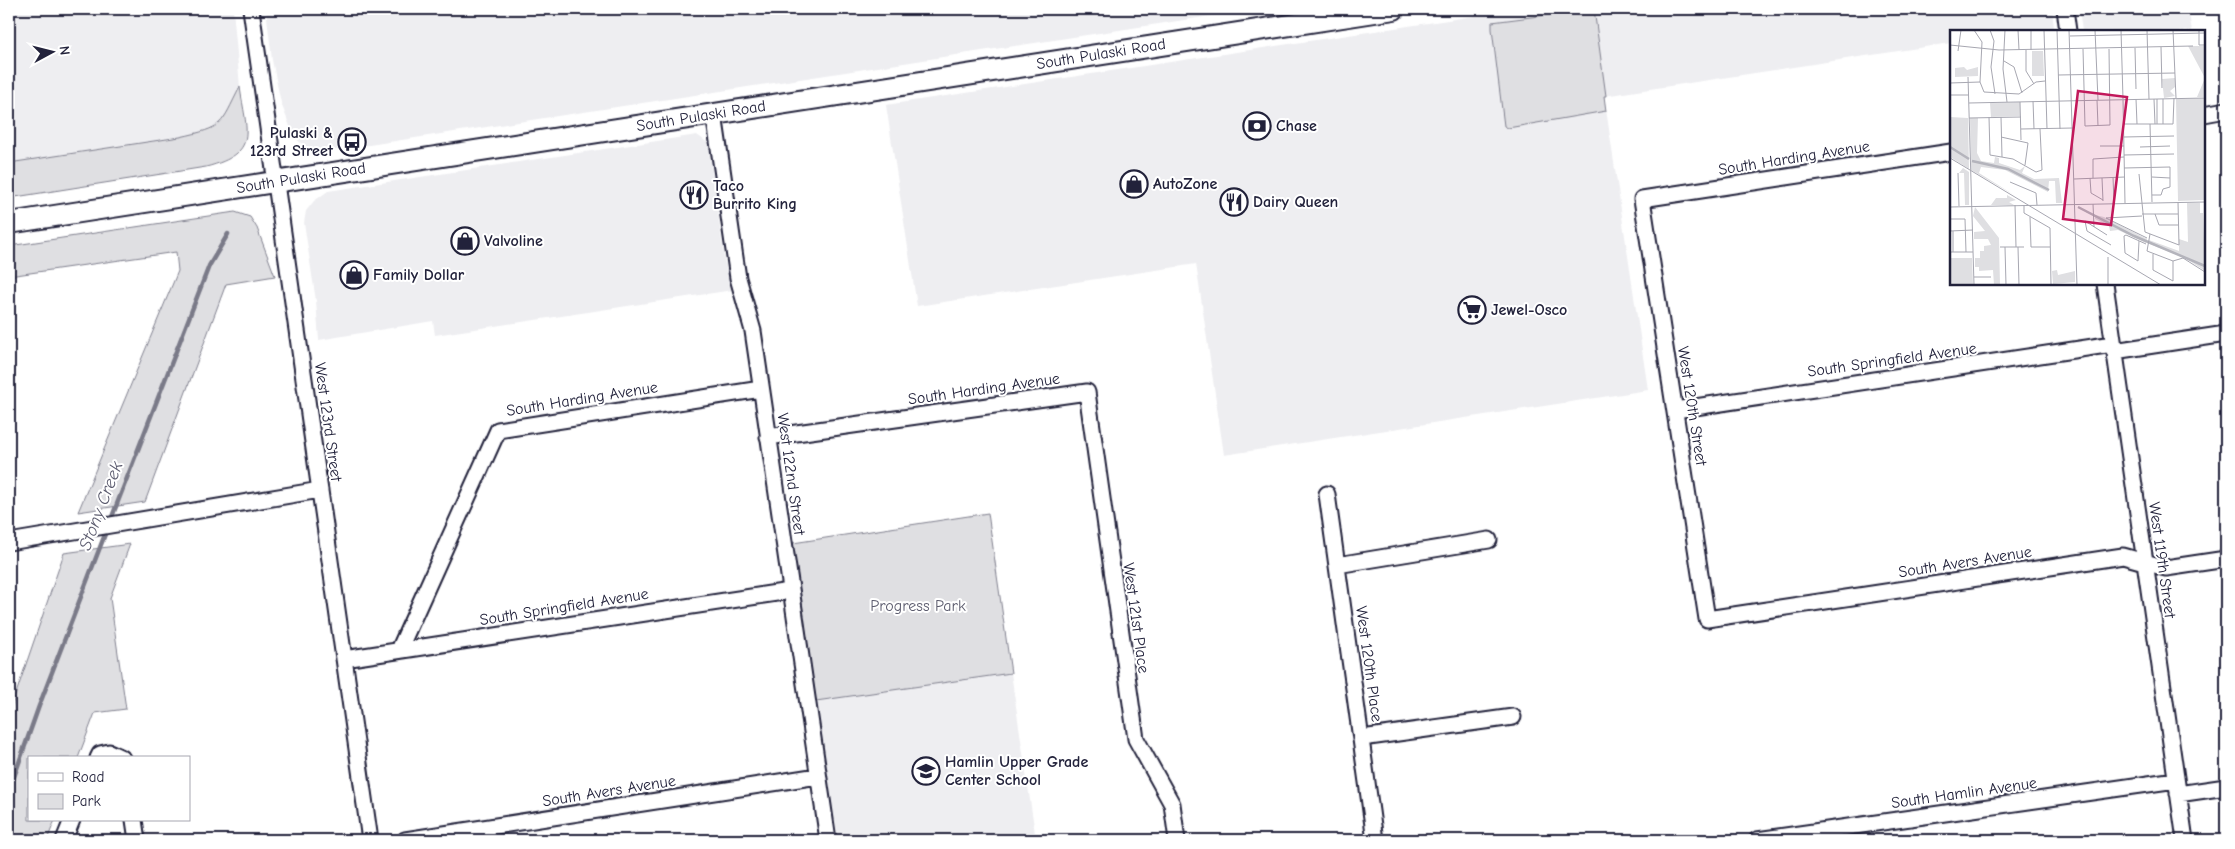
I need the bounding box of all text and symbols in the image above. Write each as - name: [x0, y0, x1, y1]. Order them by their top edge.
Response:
- north arrow: [28, 28, 78, 78]
- inset map: [1950, 30, 2205, 285]
- street label: South Pulaski Road: [1035, 35, 1167, 73]
- text: N: [55, 45, 73, 56]
- street label: South Pulaski Road: [635, 97, 767, 135]
- bank icon: Chase: [1242, 111, 1272, 141]
- place label: Chase: [1276, 117, 1317, 135]
- place label: Pulaski & 123rd Street: [250, 124, 334, 160]
- bus stop icon: Pulaski & 123rd Street: [337, 127, 367, 157]
- street label: South Harding Avenue: [1717, 137, 1871, 179]
- street label: South Pulaski Road: [235, 159, 367, 197]
- shop icon: AutoZone: [1119, 169, 1149, 199]
- place label: AutoZone: [1153, 175, 1217, 193]
- place label: Taco Burrito King: [713, 177, 797, 213]
- restaurant icon: Taco Burrito King: [679, 180, 709, 210]
- restaurant icon: Dairy Queen: [1219, 187, 1249, 217]
- place label: Dairy Queen: [1253, 193, 1338, 211]
- shop icon: Valvoline: [450, 226, 480, 256]
- place label: Valvoline: [484, 232, 543, 250]
- shop icon: Family Dollar: [339, 260, 369, 290]
- place label: Family Dollar: [373, 266, 465, 284]
- supermarket icon: Jewel-Osco: [1457, 295, 1487, 325]
- place label: Jewel-Osco: [1491, 301, 1567, 319]
- street label: South Springfield Avenue: [1806, 339, 1978, 381]
- street label: West 120th Street: [1674, 345, 1710, 467]
- street label: West 123rd Street: [311, 361, 345, 483]
- street label: South Harding Avenue: [907, 369, 1061, 409]
- street label: South Harding Avenue: [505, 378, 659, 420]
- street label: West 122nd Street: [774, 412, 809, 537]
- water label: Stony Creek: [74, 458, 128, 553]
- street label: West 119th Street: [2145, 501, 2179, 620]
- street label: South Avers Avenue: [1897, 543, 2033, 581]
- street label: West 121st Place: [1119, 562, 1153, 674]
- street label: South Springfield Avenue: [478, 585, 650, 629]
- park label: Progress Park: [870, 597, 966, 615]
- street label: West 120th Place: [1352, 605, 1386, 723]
- place label: Hamlin Upper Grade Center School: [945, 753, 1088, 789]
- legend: [28, 756, 190, 822]
- school or university icon: Hamlin Upper Grade Center School: [911, 756, 941, 786]
- text: Road: [72, 768, 104, 786]
- street label: South Avers Avenue: [541, 772, 677, 810]
- street label: South Hamlin Avenue: [1890, 774, 2038, 812]
- text: Park: [72, 792, 101, 810]

